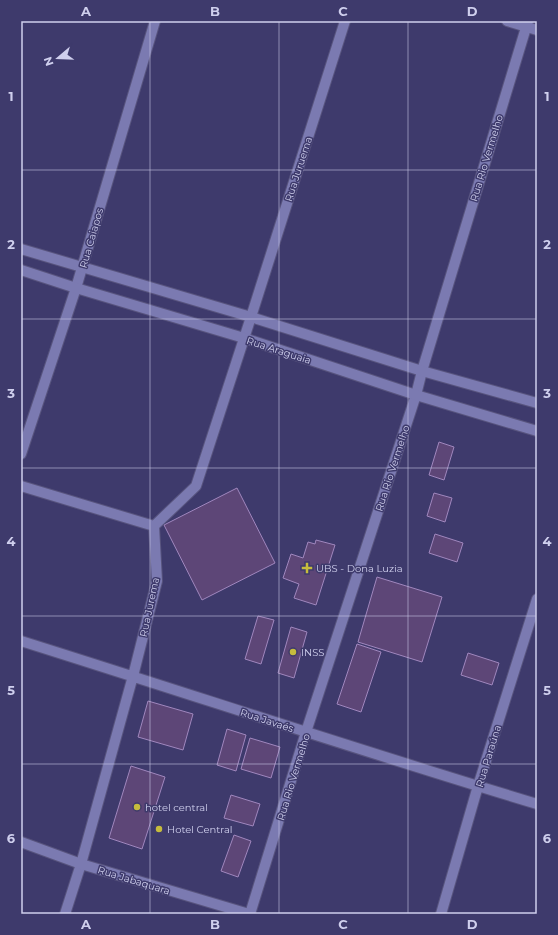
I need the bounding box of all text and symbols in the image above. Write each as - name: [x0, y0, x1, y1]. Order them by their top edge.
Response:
- text: A: [80, 3, 92, 19]
- text: B: [210, 3, 220, 19]
- text: C: [338, 3, 348, 19]
- text: D: [467, 3, 478, 19]
- north arrow: [38, 38, 78, 78]
- text: N: [40, 55, 57, 68]
- text: 1: [8, 88, 14, 104]
- text: 1: [544, 88, 550, 104]
- street label: Rua Rio Vermelho: [467, 113, 506, 203]
- street label: Rua Juruema: [282, 135, 315, 203]
- street label: Rua Caiapos: [77, 206, 106, 270]
- text: 2: [7, 236, 15, 252]
- text: 2: [543, 236, 551, 252]
- street label: Rua Araguaia: [245, 334, 313, 367]
- text: 3: [6, 385, 15, 401]
- text: 3: [542, 385, 551, 401]
- street label: Rua Rio Vermelho: [372, 423, 413, 513]
- text: 4: [7, 533, 16, 549]
- text: 4: [543, 533, 552, 549]
- marker: UBS - Dona Luzia: [301, 562, 313, 574]
- place label: UBS - Dona Luzia: [316, 562, 403, 575]
- street label: Rua Jurema: [137, 576, 162, 638]
- place label: INSS: [301, 646, 324, 659]
- marker: INSS: [288, 647, 298, 657]
- text: 5: [7, 682, 15, 698]
- text: 5: [543, 682, 551, 698]
- street label: Rua Javaés: [239, 706, 295, 735]
- street label: Rua Paraúna: [473, 724, 504, 789]
- street label: Rua Rio Vermelho: [274, 732, 313, 822]
- place label: hotel central: [145, 801, 208, 814]
- marker: hotel central: [132, 802, 142, 812]
- place label: Hotel Central: [167, 823, 233, 836]
- marker: Hotel Central: [154, 824, 164, 834]
- text: 6: [7, 830, 16, 846]
- text: 6: [543, 830, 552, 846]
- street label: Rua Jabaquara: [96, 863, 172, 898]
- text: A: [80, 916, 92, 932]
- text: B: [210, 916, 220, 932]
- text: C: [338, 916, 348, 932]
- text: D: [467, 916, 478, 932]

